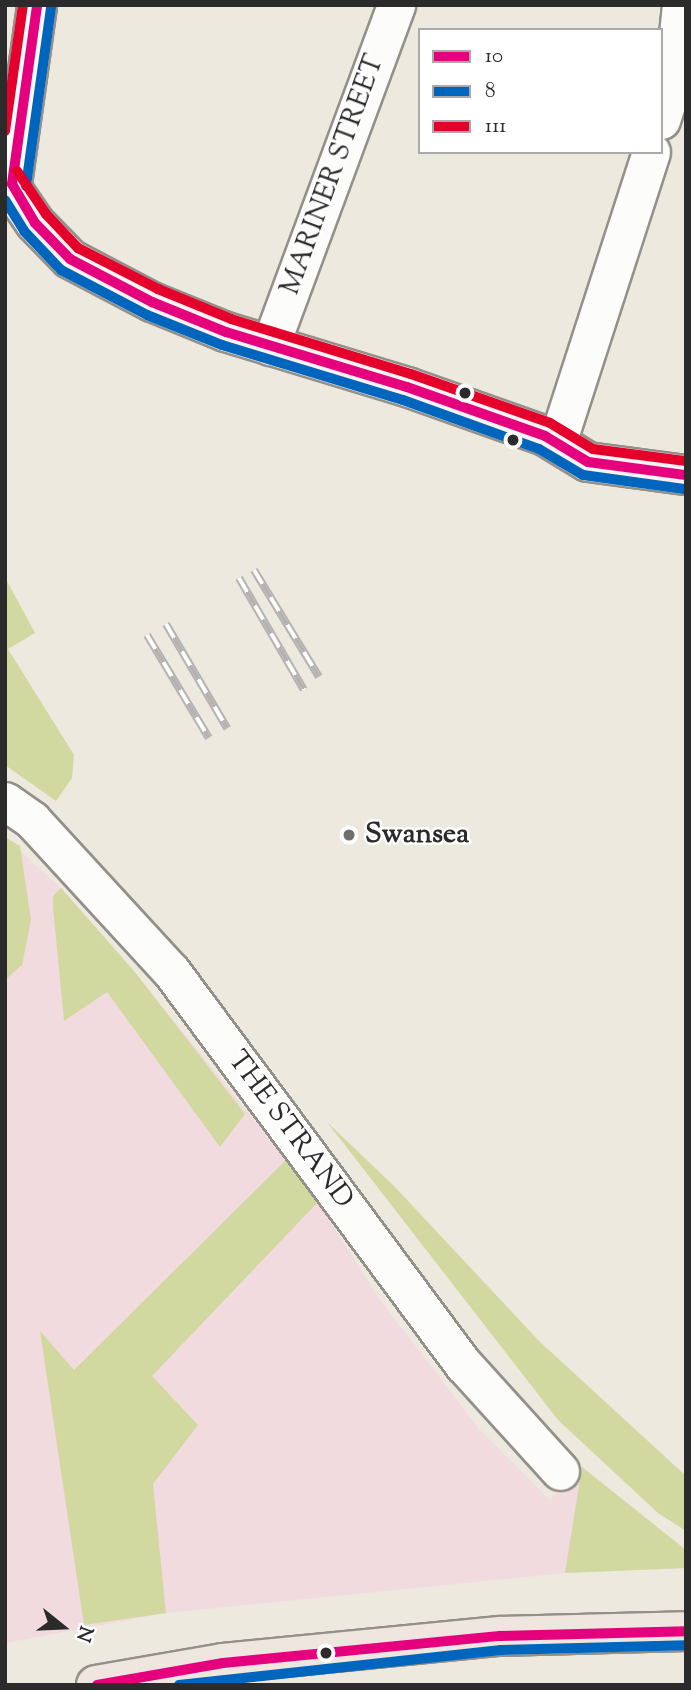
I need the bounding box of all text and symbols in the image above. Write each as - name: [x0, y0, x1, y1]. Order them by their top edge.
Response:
- legend: [418, 28, 663, 154]
- text: 10: [485, 42, 503, 72]
- street label: MARINER STREET: [274, 50, 392, 300]
- text: 8: [485, 77, 496, 107]
- text: 111: [485, 112, 506, 142]
- unlabelled marker: [458, 386, 472, 400]
- unlabelled marker: [506, 433, 520, 447]
- place label: Swansea: [365, 818, 469, 852]
- marker: Swansea: [339, 825, 359, 845]
- street label: THE STRAND: [220, 1045, 360, 1215]
- north arrow: [28, 1592, 98, 1662]
- text: N: [68, 1622, 99, 1645]
- unlabelled marker: [319, 1646, 333, 1660]

